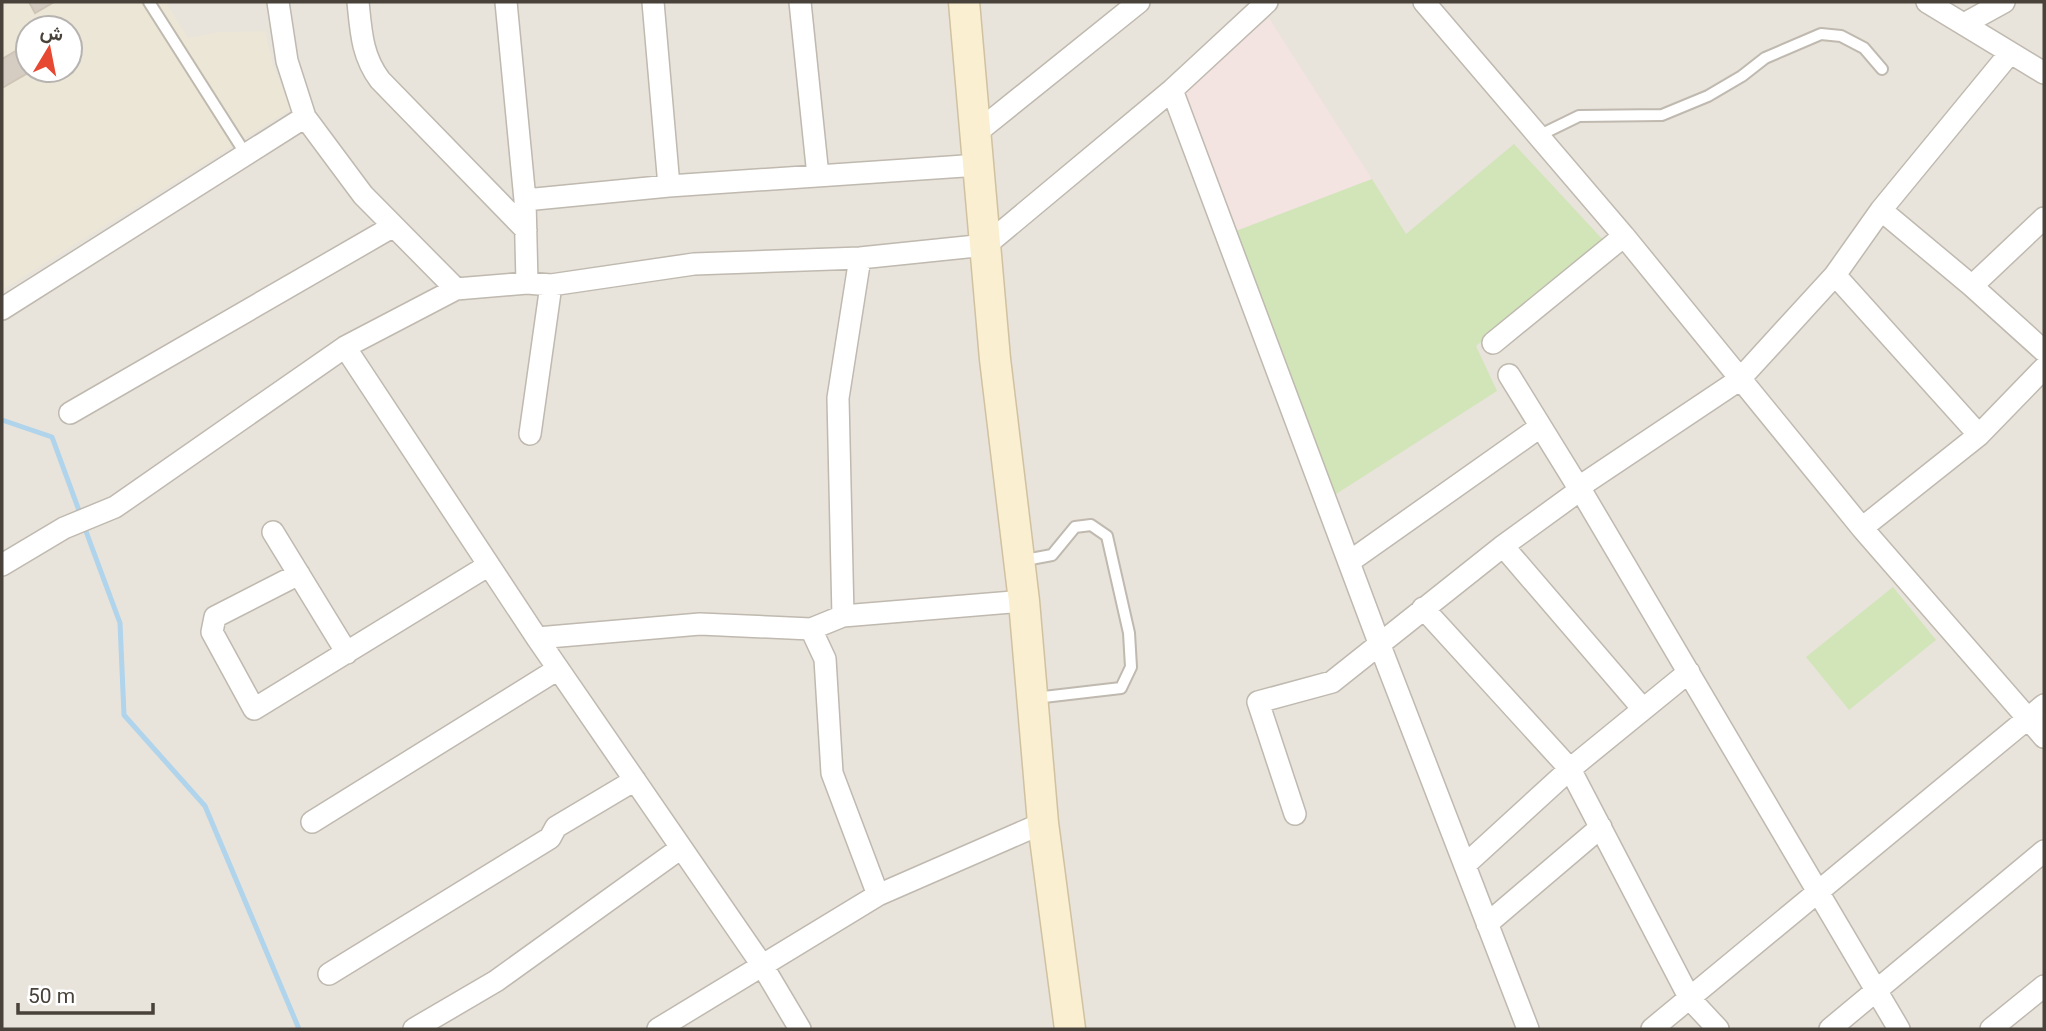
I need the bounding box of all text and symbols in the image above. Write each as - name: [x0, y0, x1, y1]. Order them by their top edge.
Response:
- north arrow: [14, 14, 84, 84]
- text: ش: [39, 19, 65, 46]
- scale bar: [18, 972, 152, 1016]
- text: 50 m: [28, 984, 75, 1008]

